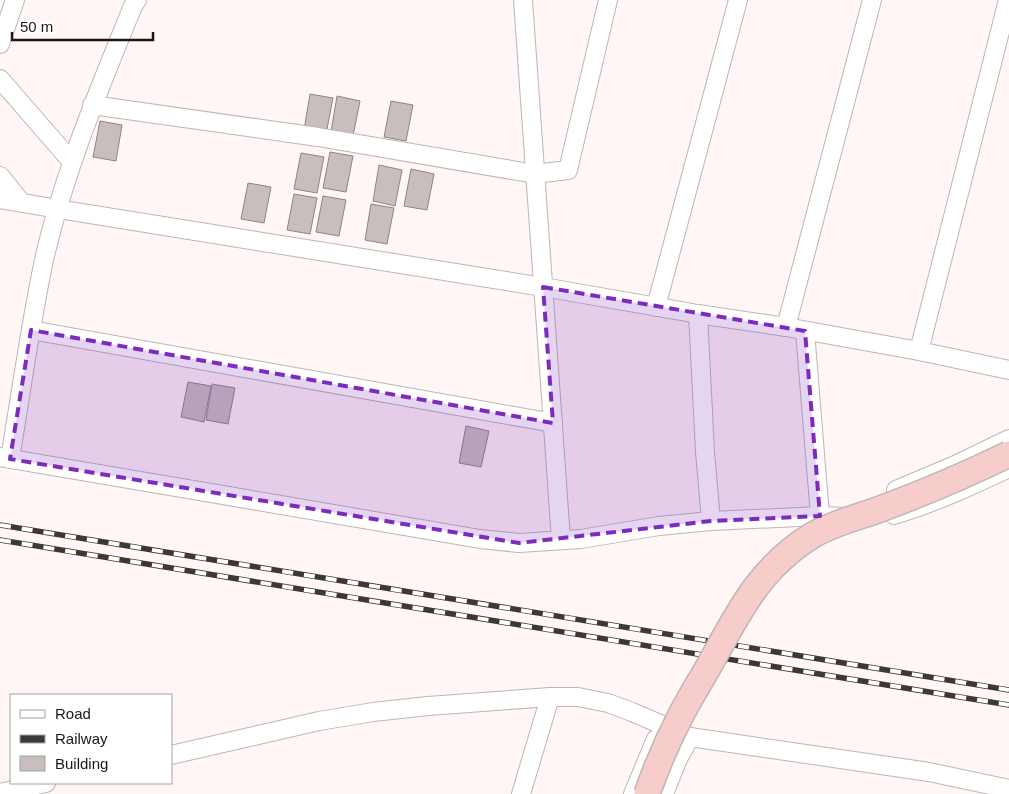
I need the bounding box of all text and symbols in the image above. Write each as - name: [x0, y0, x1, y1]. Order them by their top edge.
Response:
- scale bar: [12, 10, 154, 42]
- text: 50 m: [20, 18, 53, 35]
- legend: [10, 694, 172, 784]
- text: Road: [55, 705, 91, 722]
- text: Railway: [55, 730, 108, 747]
- text: Building: [55, 755, 108, 772]

